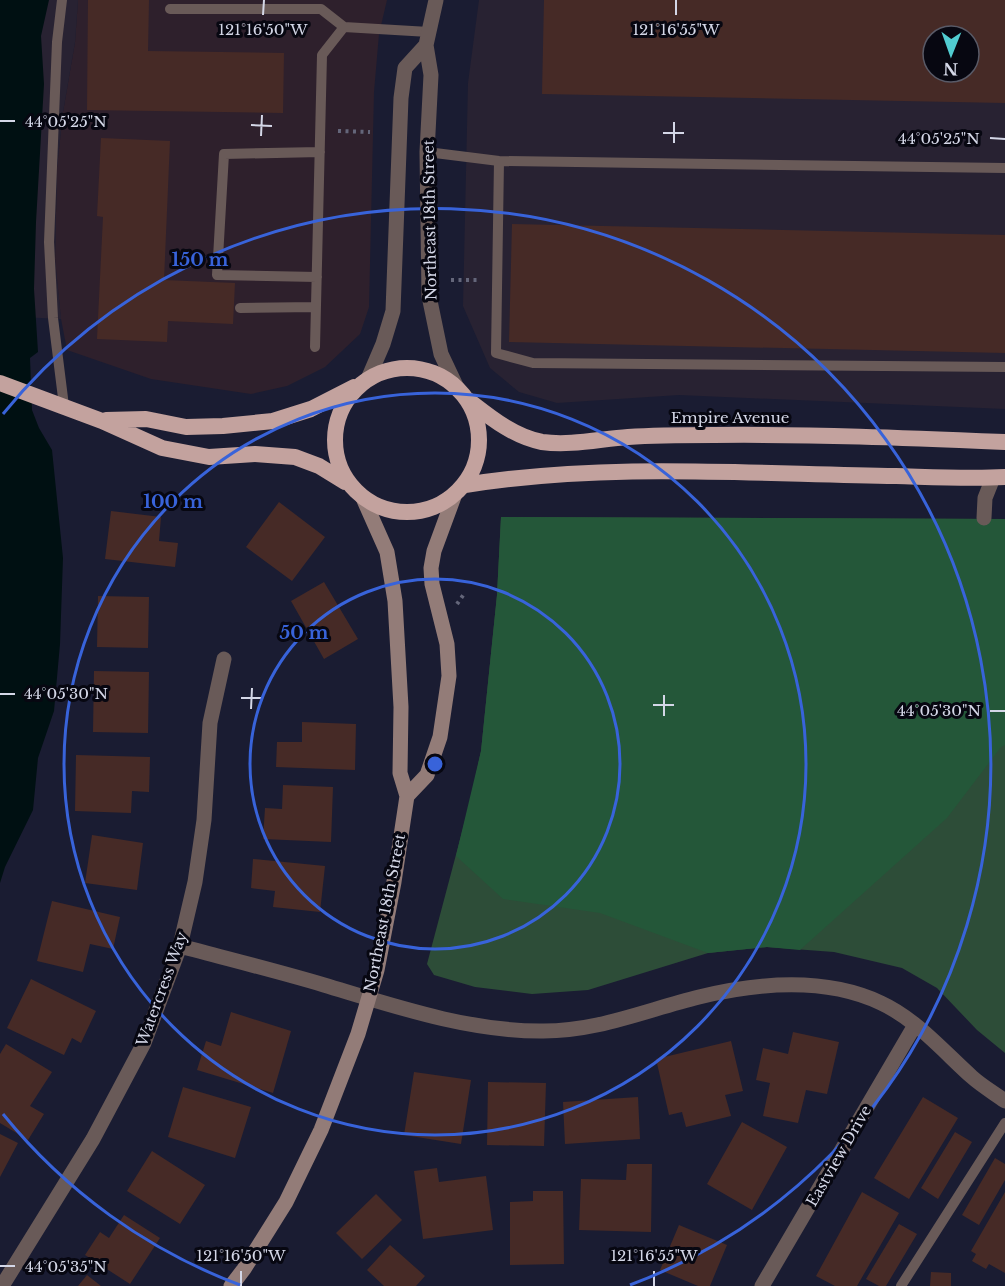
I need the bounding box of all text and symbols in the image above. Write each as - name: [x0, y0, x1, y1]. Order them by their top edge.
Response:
- text: 121°16'50"W: [218, 20, 308, 39]
- text: 121°16'55"W: [632, 20, 720, 39]
- north arrow: [921, 24, 981, 84]
- text: N: [943, 59, 958, 79]
- text: 44°05'25"N: [25, 112, 107, 131]
- text: 44°05'25"N: [898, 129, 980, 148]
- street label: Northeast 18th Street: [419, 139, 440, 301]
- text: 150 m: [172, 249, 229, 271]
- street label: Empire Avenue: [671, 408, 789, 427]
- text: 100 m: [143, 491, 203, 513]
- text: 50 m: [280, 622, 329, 644]
- text: 44°05'30"N: [24, 684, 108, 703]
- text: 44°05'30"N: [897, 701, 981, 720]
- centre of rings: [425, 754, 445, 774]
- street label: Northeast 18th Street: [360, 832, 409, 994]
- street label: Watercress Way: [132, 928, 191, 1050]
- street label: Eastview Drive: [802, 1102, 875, 1210]
- text: 121°16'50"W: [196, 1246, 286, 1265]
- text: 121°16'55"W: [610, 1246, 698, 1265]
- text: 44°05'35"N: [25, 1257, 107, 1276]

